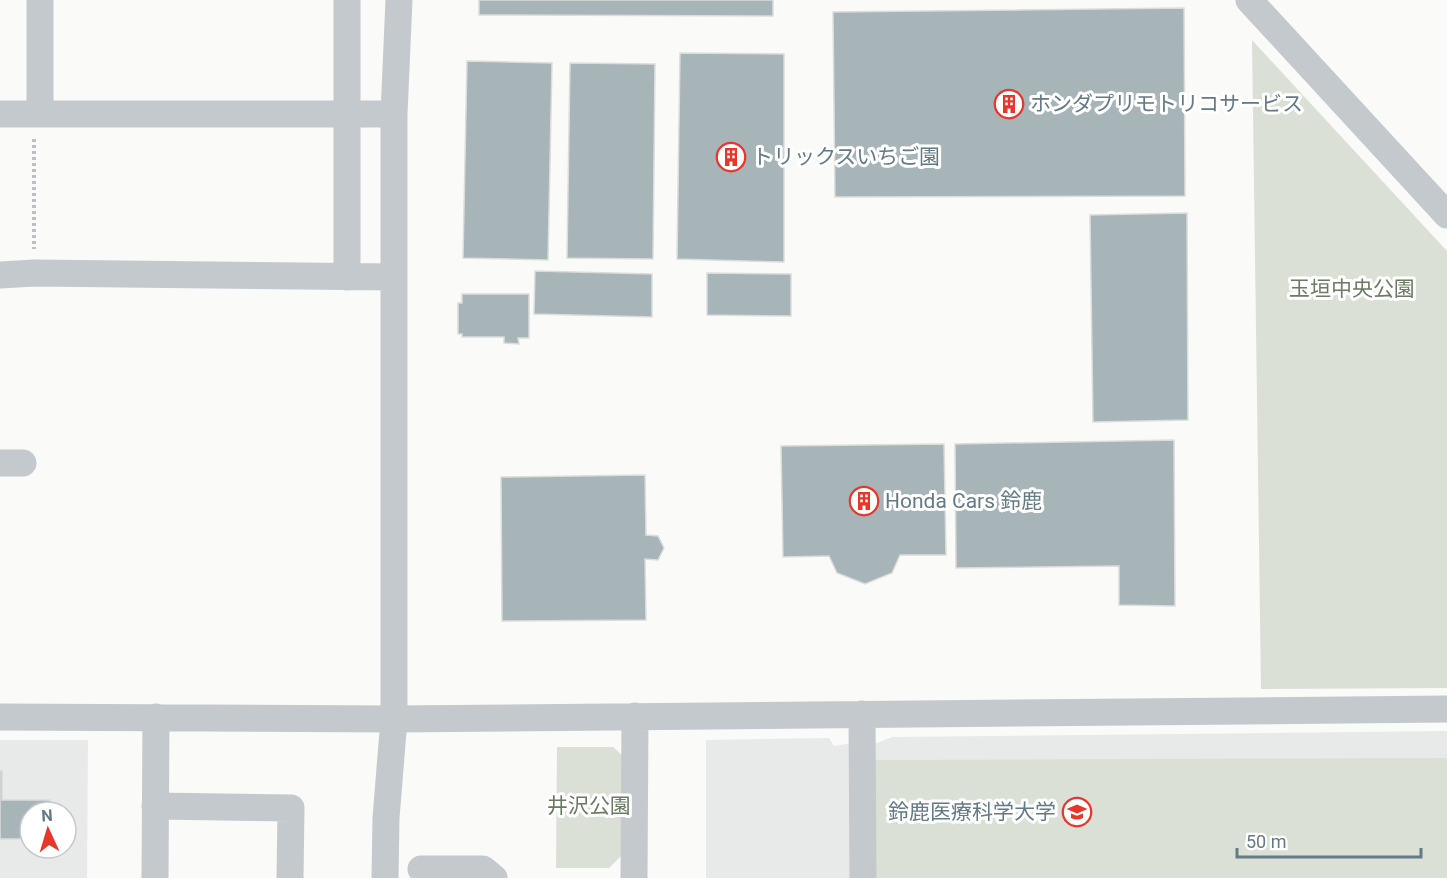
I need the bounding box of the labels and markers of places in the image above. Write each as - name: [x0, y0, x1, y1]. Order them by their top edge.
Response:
- building icon: ホンダプリモトリコサービス: [993, 88, 1025, 120]
- place label: ホンダプリモトリコサービス: [1030, 92, 1303, 116]
- building icon: トリックスいちご園: [715, 141, 747, 173]
- place label: トリックスいちご園: [752, 145, 940, 169]
- building icon: Honda Cars 鈴鹿: [848, 485, 880, 517]
- place label: Honda Cars 鈴鹿: [885, 489, 1042, 513]
- school or university icon: 鈴鹿医療科学大学: [1061, 796, 1093, 828]
- place label: 鈴鹿医療科学大学: [888, 800, 1056, 824]

